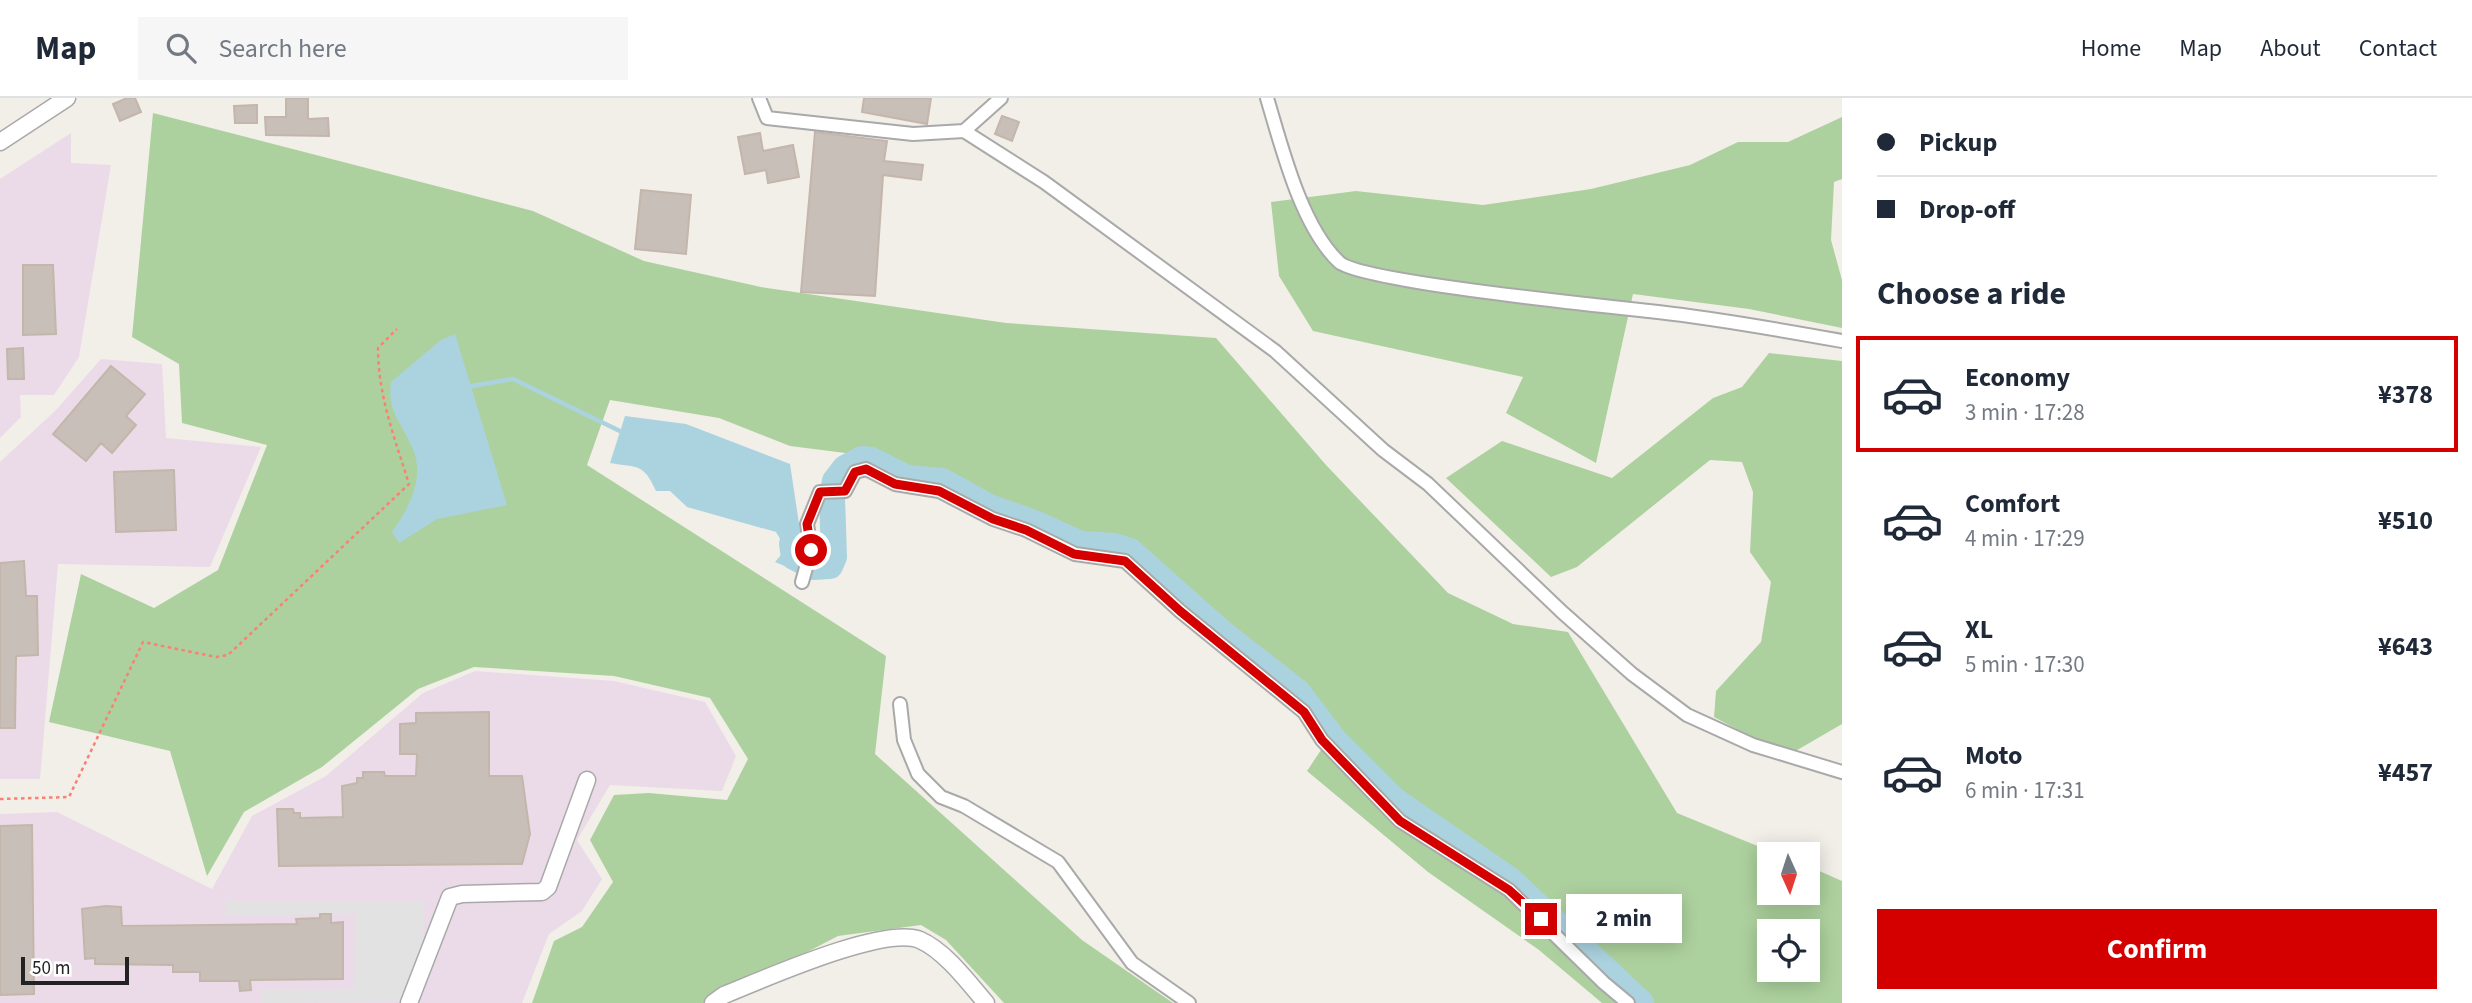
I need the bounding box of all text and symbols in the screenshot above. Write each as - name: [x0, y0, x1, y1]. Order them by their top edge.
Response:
- search box: [138, 17, 628, 80]
- text: Map: [35, 25, 96, 72]
- icon: search: [162, 29, 200, 67]
- text: Search here: [218, 30, 347, 67]
- text: Home: [2081, 31, 2141, 66]
- text: Map: [2179, 31, 2222, 66]
- text: About: [2260, 31, 2321, 66]
- text: Contact: [2359, 31, 2437, 66]
- text: Pickup: [1919, 124, 1997, 161]
- text: Drop-off: [1919, 191, 2015, 228]
- text: Choose a ride: [1877, 271, 2066, 317]
- text: Economy: [1965, 359, 2070, 396]
- icon: car: [1881, 363, 1944, 426]
- text: ¥378: [2378, 376, 2433, 413]
- text: 3 min · 17:28: [1965, 396, 2085, 429]
- text: Comfort: [1965, 485, 2060, 522]
- icon: car: [1881, 489, 1944, 552]
- text: ¥510: [2378, 502, 2433, 539]
- text: 4 min · 17:29: [1965, 522, 2085, 555]
- route start: [795, 534, 827, 566]
- text: XL: [1965, 611, 1993, 648]
- icon: car: [1881, 615, 1944, 678]
- text: ¥643: [2378, 628, 2433, 665]
- text: 5 min · 17:30: [1965, 648, 2085, 681]
- text: Moto: [1965, 737, 2022, 774]
- icon: car: [1881, 741, 1944, 804]
- text: ¥457: [2378, 754, 2433, 791]
- text: 6 min · 17:31: [1965, 774, 2085, 807]
- north arrow: [1757, 842, 1820, 905]
- map controls: [1757, 842, 1820, 982]
- callout: 2 min: [1566, 894, 1681, 944]
- text: 2 min: [1596, 902, 1652, 935]
- route end: [1525, 903, 1557, 935]
- button: Confirm: [1877, 909, 2437, 989]
- button: locate: [1757, 919, 1820, 982]
- scale bar: [21, 954, 130, 986]
- text: 50 m: [32, 955, 70, 982]

